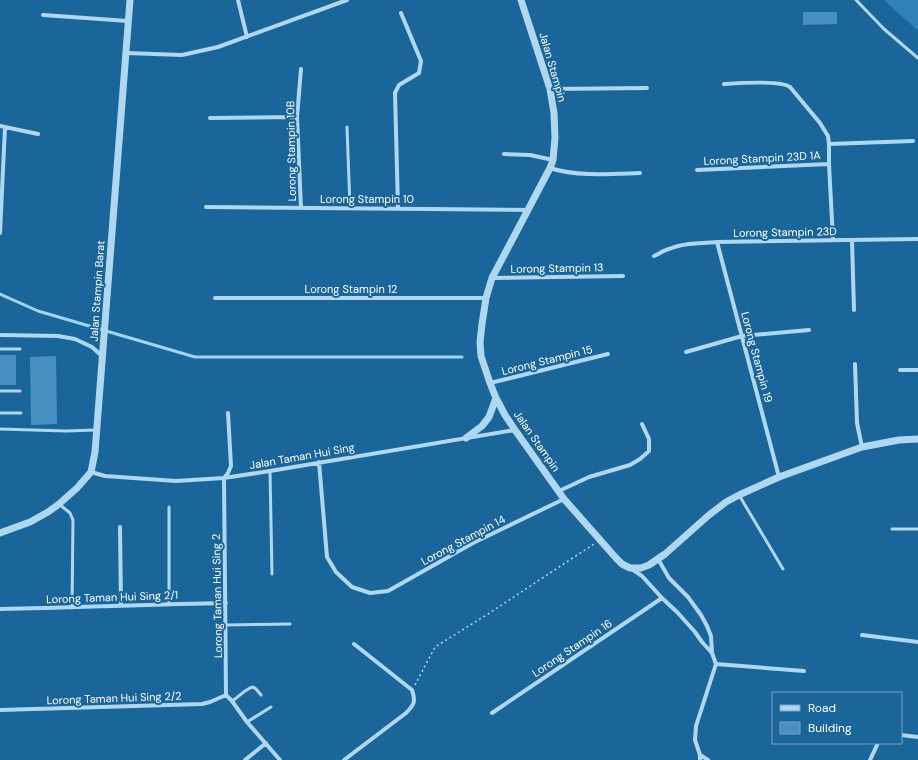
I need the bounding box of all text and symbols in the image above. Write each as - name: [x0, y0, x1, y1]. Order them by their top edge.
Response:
- street label: Jalan Stampin: [536, 31, 570, 103]
- street label: Lorong Stampin 10B: [283, 100, 299, 201]
- street label: Lorong Stampin 23D 1A: [703, 148, 821, 168]
- street label: Lorong Stampin 10: [320, 192, 414, 206]
- street label: Lorong Stampin 23D: [733, 224, 837, 240]
- street label: Jalan Stampin Barat: [86, 240, 108, 342]
- street label: Lorong Stampin 13: [510, 260, 604, 276]
- street label: Lorong Stampin 12: [305, 282, 397, 296]
- street label: Lorong Stampin 19: [738, 310, 776, 404]
- street label: Lorong Stampin 15: [500, 342, 594, 378]
- street label: Jalan Stampin: [511, 408, 563, 474]
- street label: Jalan Taman Hui Sing: [248, 440, 356, 472]
- street label: Lorong Stampin 14: [419, 512, 508, 568]
- street label: Lorong Taman Hui Sing 2: [209, 534, 225, 658]
- street label: Lorong Taman Hui Sing 2/1: [46, 588, 178, 606]
- street label: Lorong Stampin 16: [529, 616, 615, 680]
- street label: Lorong Taman Hui Sing 2/2: [46, 689, 182, 707]
- legend: [772, 692, 902, 744]
- text: Road: [808, 700, 836, 716]
- text: Building: [808, 720, 852, 736]

